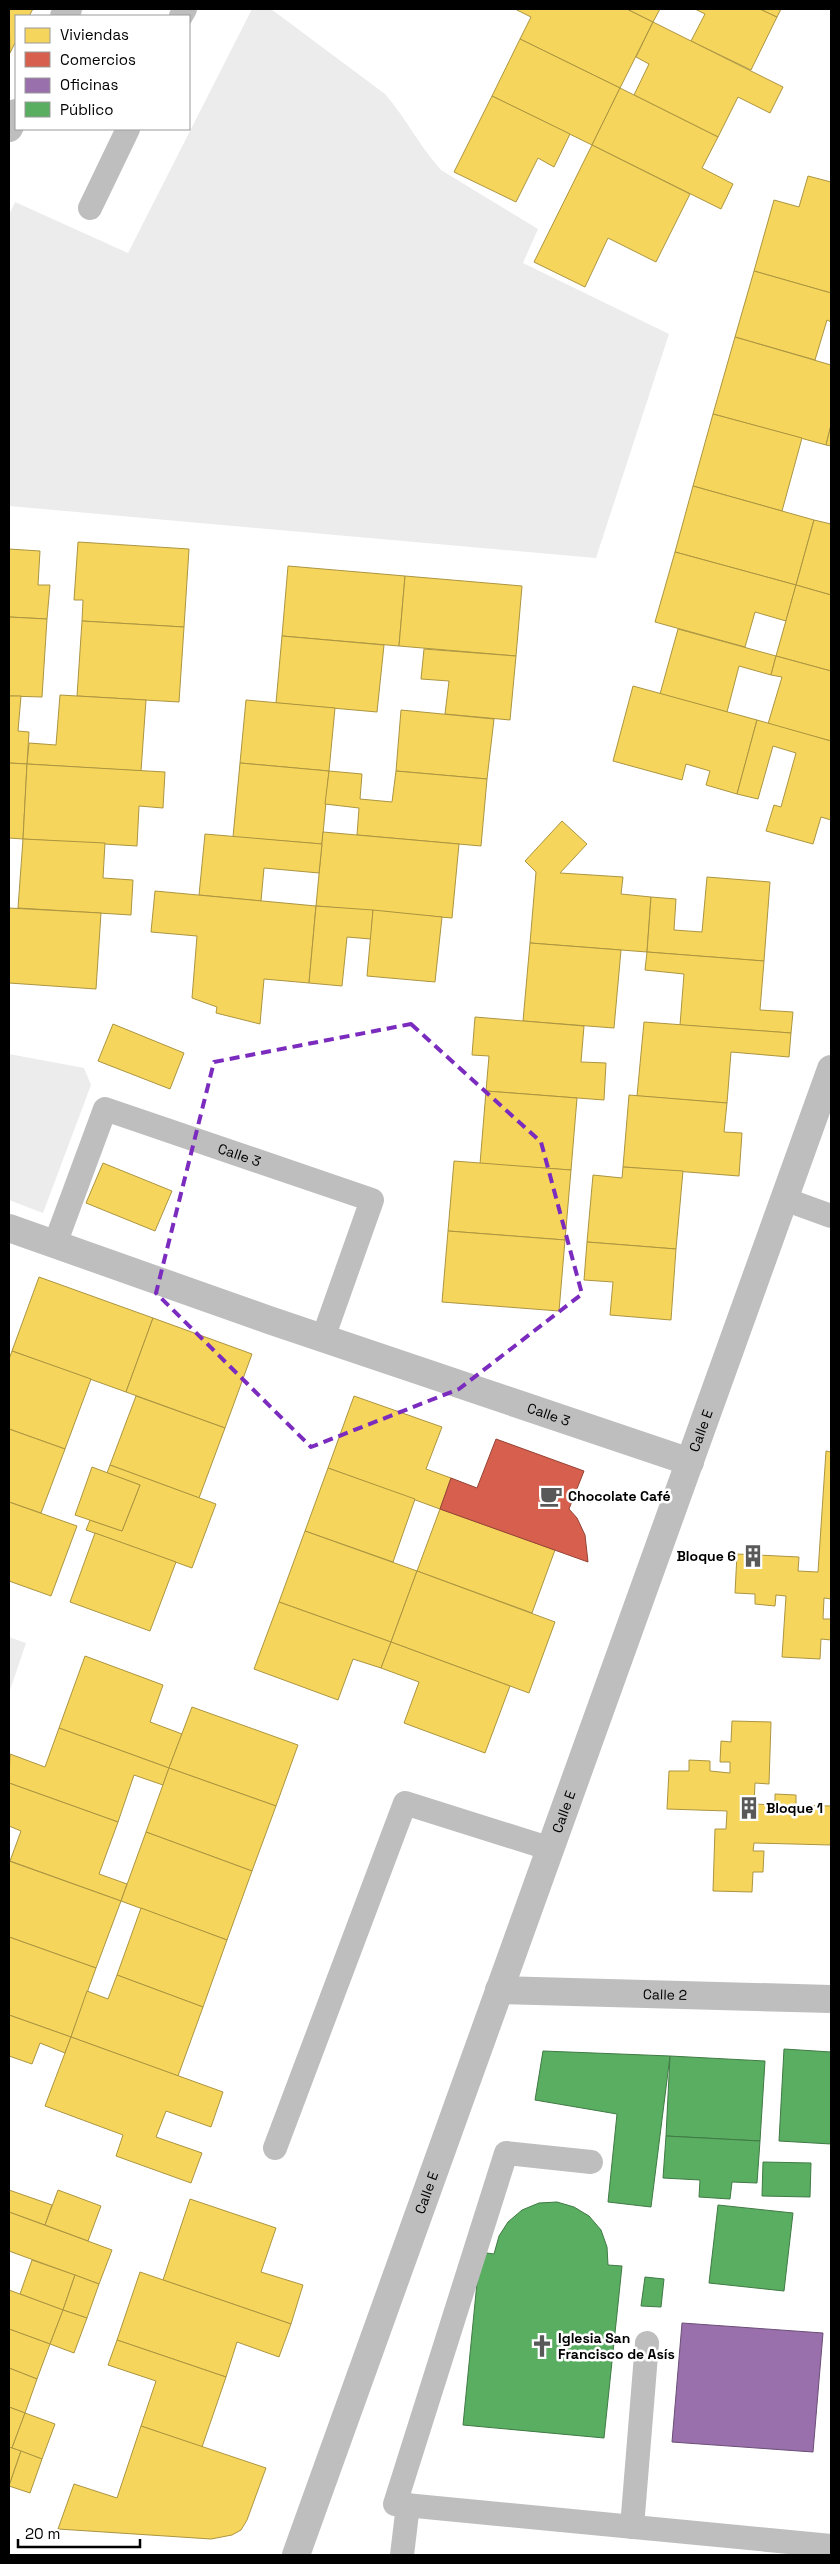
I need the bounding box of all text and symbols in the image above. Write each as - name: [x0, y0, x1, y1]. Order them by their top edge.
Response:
- legend: [15, 15, 190, 130]
- text: Viviendas: [60, 25, 129, 44]
- text: Comercios: [60, 50, 136, 69]
- text: Oficinas: [60, 75, 118, 94]
- text: Público: [60, 100, 113, 119]
- street label: Calle 3: [216, 1139, 263, 1170]
- street label: Calle 3: [525, 1399, 573, 1430]
- street label: Calle E: [685, 1407, 717, 1454]
- cafe icon: Chocolate Café: [538, 1483, 564, 1509]
- place label: Chocolate Café: [568, 1487, 671, 1505]
- building icon: Bloque 6: [740, 1543, 766, 1569]
- place label: Bloque 6: [677, 1547, 736, 1565]
- street label: Calle E: [548, 1788, 580, 1835]
- building icon: Bloque 1: [736, 1795, 762, 1821]
- place label: Bloque 1: [766, 1799, 823, 1817]
- street label: Calle 2: [643, 1985, 687, 2004]
- street label: Calle E: [411, 2169, 442, 2216]
- place label: Iglesia San Francisco de Asís: [558, 2329, 675, 2363]
- church icon: Iglesia San Francisco de Asís: [529, 2333, 555, 2359]
- scale bar: [18, 2516, 140, 2548]
- text: 20 m: [25, 2524, 60, 2543]

